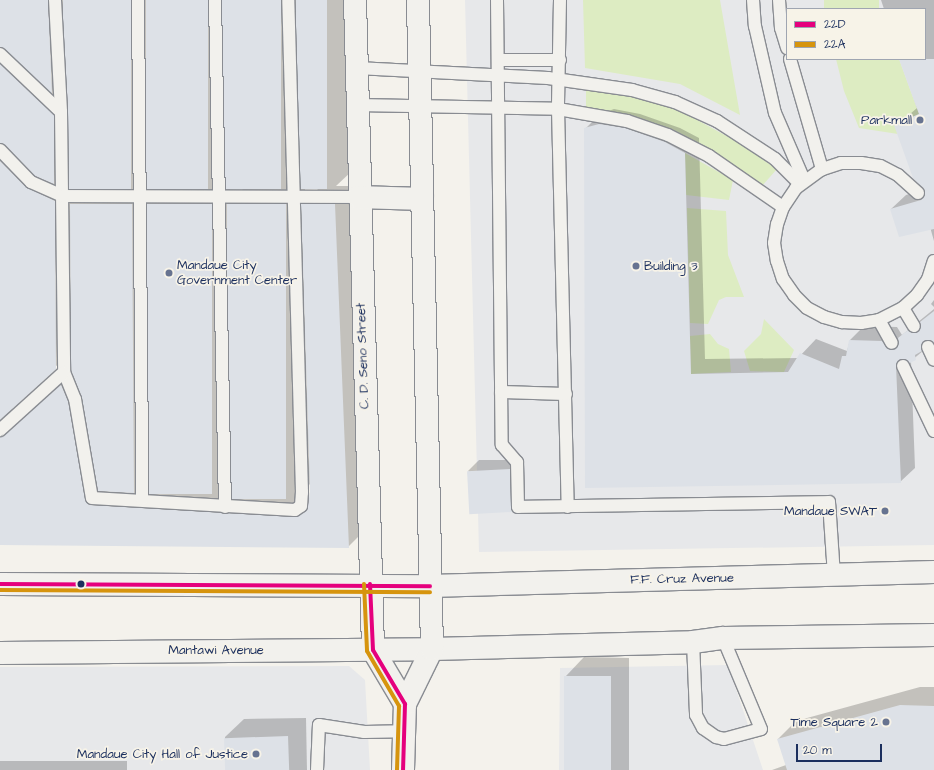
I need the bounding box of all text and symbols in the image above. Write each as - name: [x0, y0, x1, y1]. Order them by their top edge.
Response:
- legend: [786, 8, 926, 60]
- text: 22D: [824, 16, 846, 33]
- text: 22A: [824, 36, 845, 53]
- place label: Parkmall: [861, 112, 912, 128]
- marker: Parkmall: [915, 115, 925, 125]
- place label: Mandaue City Government Center: [177, 258, 297, 289]
- place label: Building 3: [644, 258, 698, 274]
- marker: Building 3: [631, 261, 641, 271]
- marker: Mandaue City Government Center: [164, 268, 174, 278]
- street label: C. D. Seno Street: [353, 303, 373, 409]
- place label: Mandaue SWAT: [784, 503, 877, 519]
- marker: Mandaue SWAT: [880, 506, 890, 516]
- street label: F.F. Cruz Avenue: [630, 570, 734, 588]
- unlabelled marker: [76, 579, 86, 589]
- street label: Mantawi Avenue: [168, 642, 264, 658]
- place label: Time Square 2: [790, 714, 878, 730]
- marker: Time Square 2: [881, 717, 891, 727]
- scale bar: [798, 736, 884, 762]
- text: 20 m: [803, 742, 832, 759]
- place label: Mandaue City Hall of Justice: [77, 746, 248, 762]
- marker: Mandaue City Hall of Justice: [251, 749, 261, 759]

